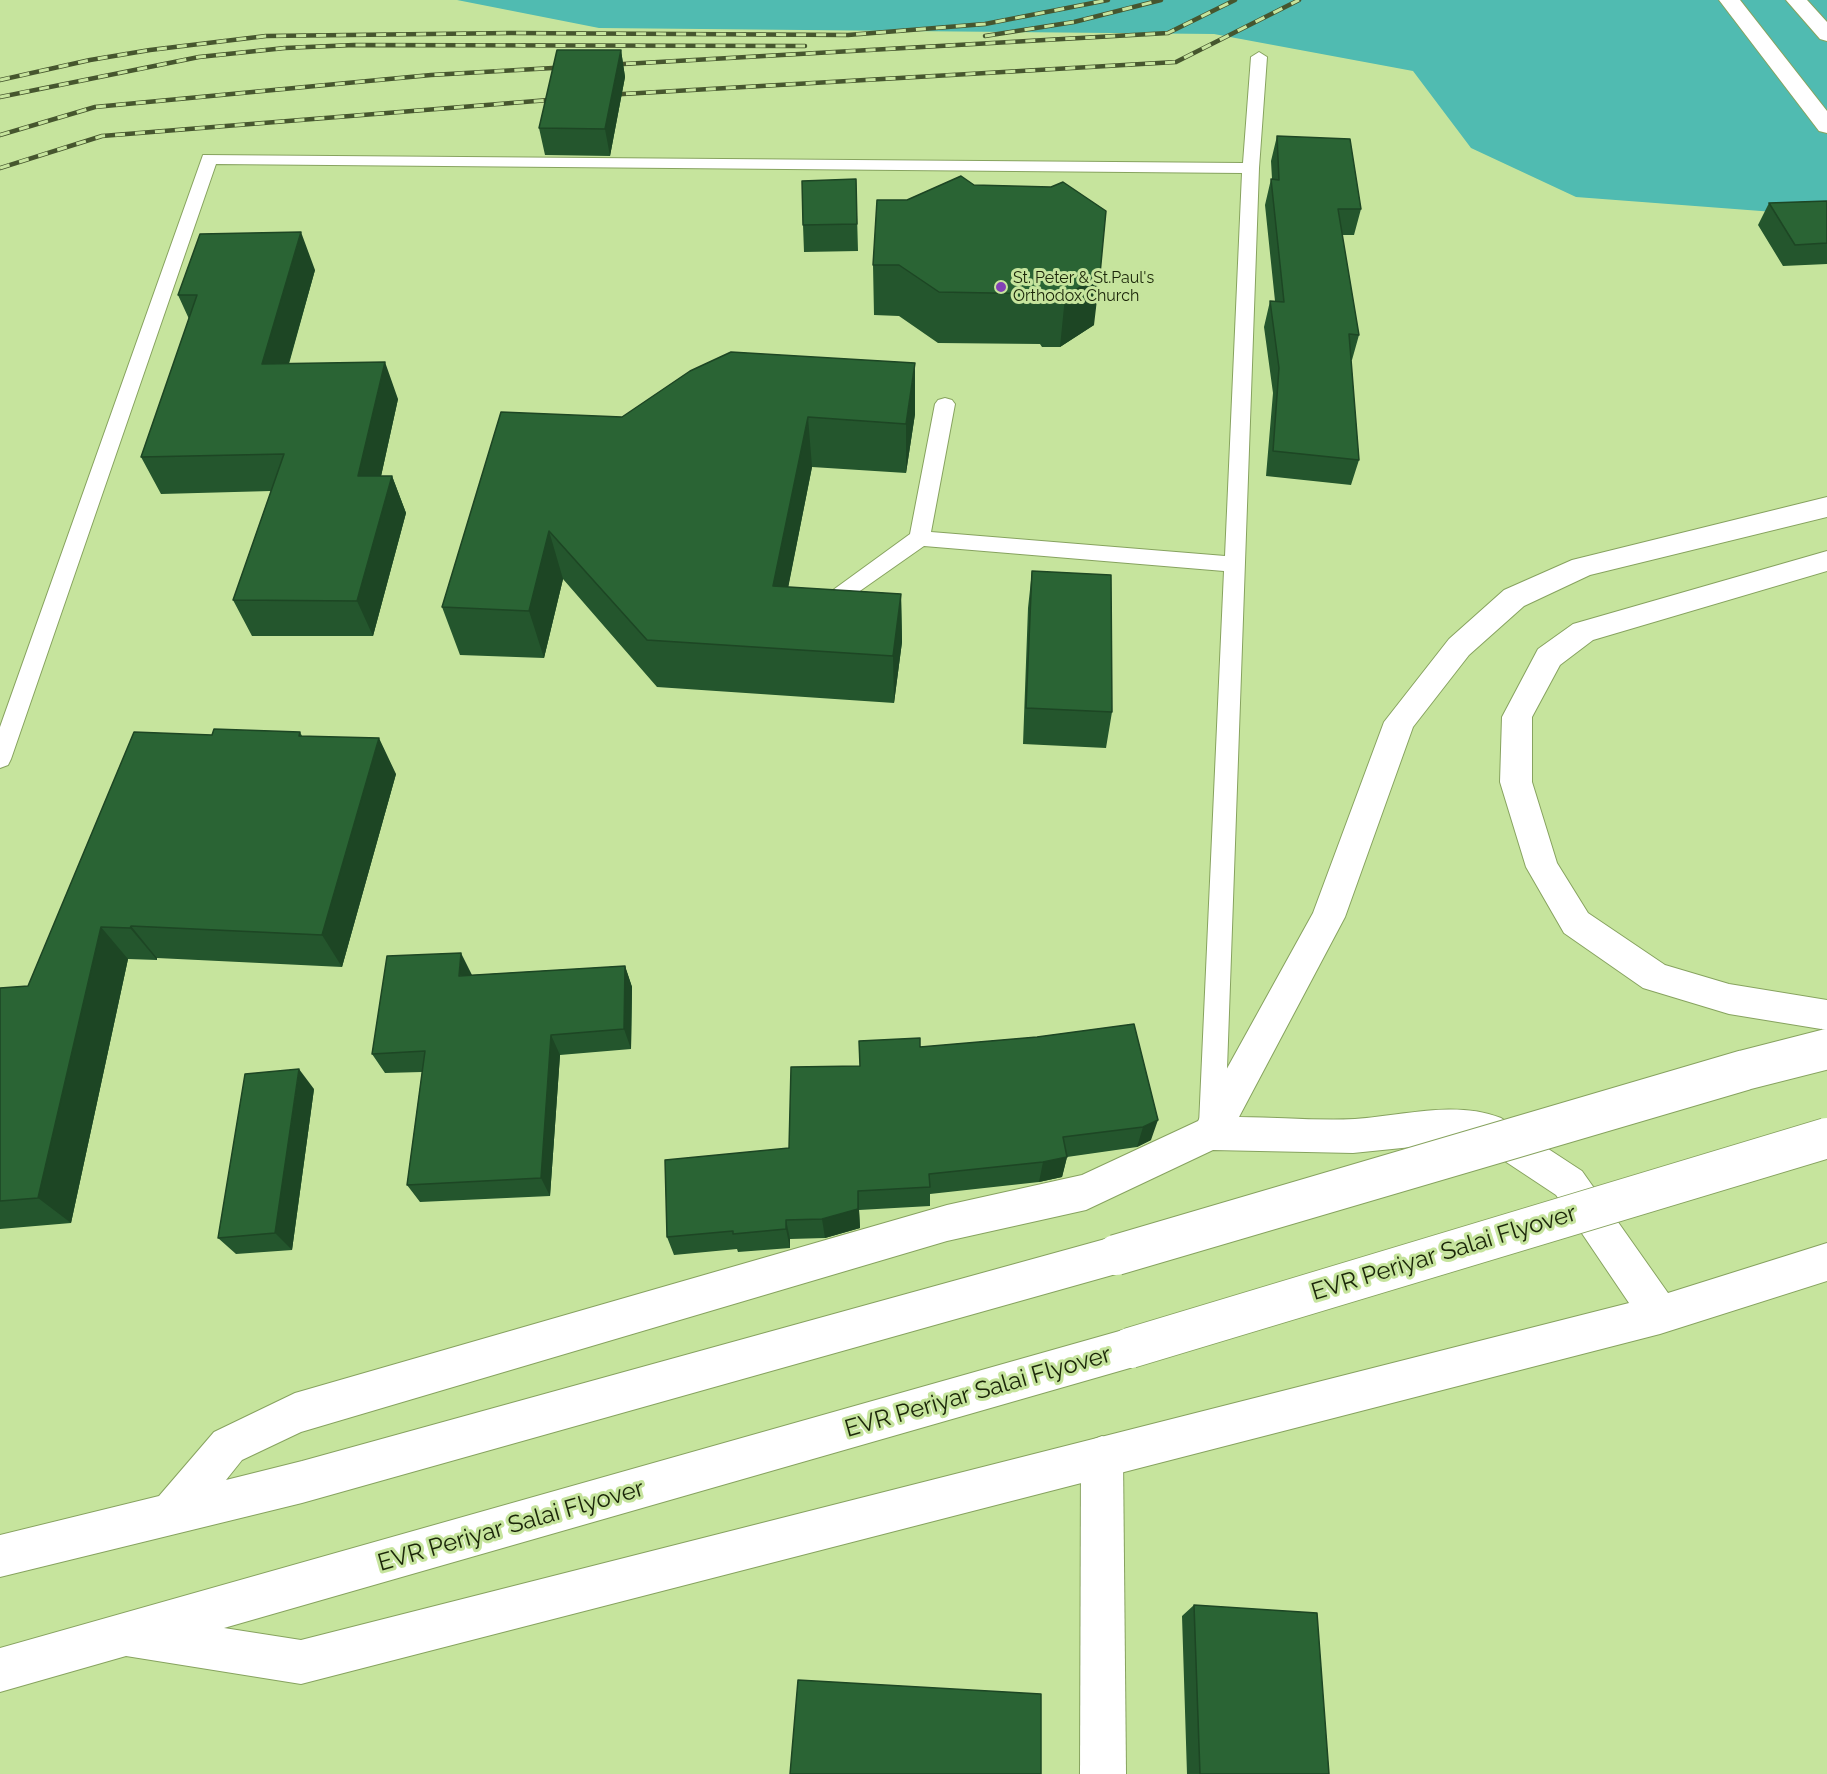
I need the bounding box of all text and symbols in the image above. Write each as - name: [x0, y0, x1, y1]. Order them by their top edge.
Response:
- place label: St. Peter & St.Paul's Orthodox Church: [1013, 268, 1154, 306]
- marker: St. Peter & St.Paul's Orthodox Church: [994, 280, 1008, 294]
- street label: EVR Periyar Salai Flyover: [1308, 1199, 1580, 1307]
- street label: EVR Periyar Salai Flyover: [842, 1340, 1114, 1444]
- street label: EVR Periyar Salai Flyover: [375, 1474, 647, 1578]

